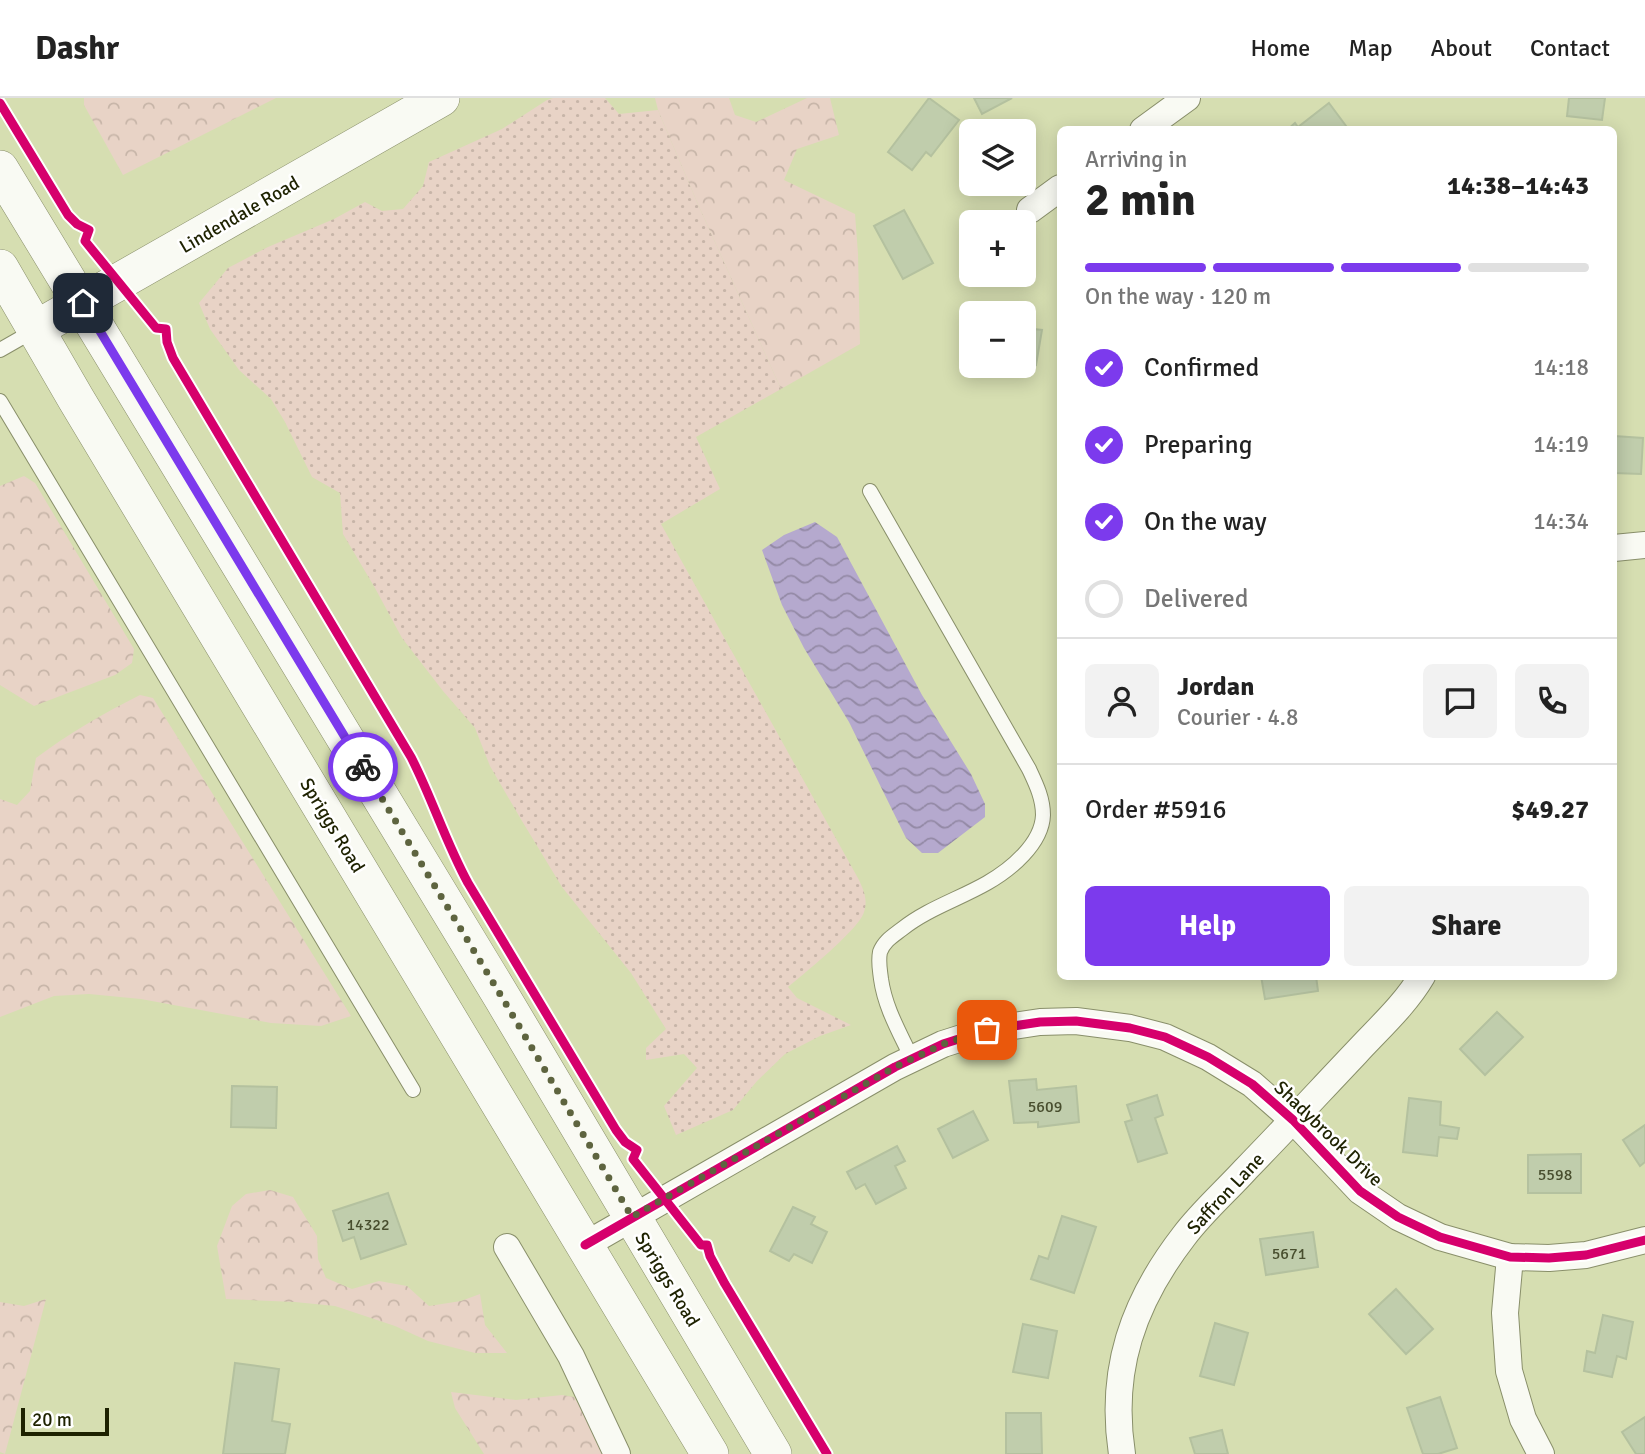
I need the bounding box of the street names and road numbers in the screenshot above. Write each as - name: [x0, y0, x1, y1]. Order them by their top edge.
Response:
- street label: Lindendale Road: [175, 171, 304, 259]
- street label: Spriggs Road: [294, 774, 370, 877]
- street label: Shadybrook Drive: [1269, 1076, 1388, 1192]
- street label: Saffron Lane: [1182, 1148, 1270, 1240]
- street label: Spriggs Road: [629, 1228, 705, 1331]

